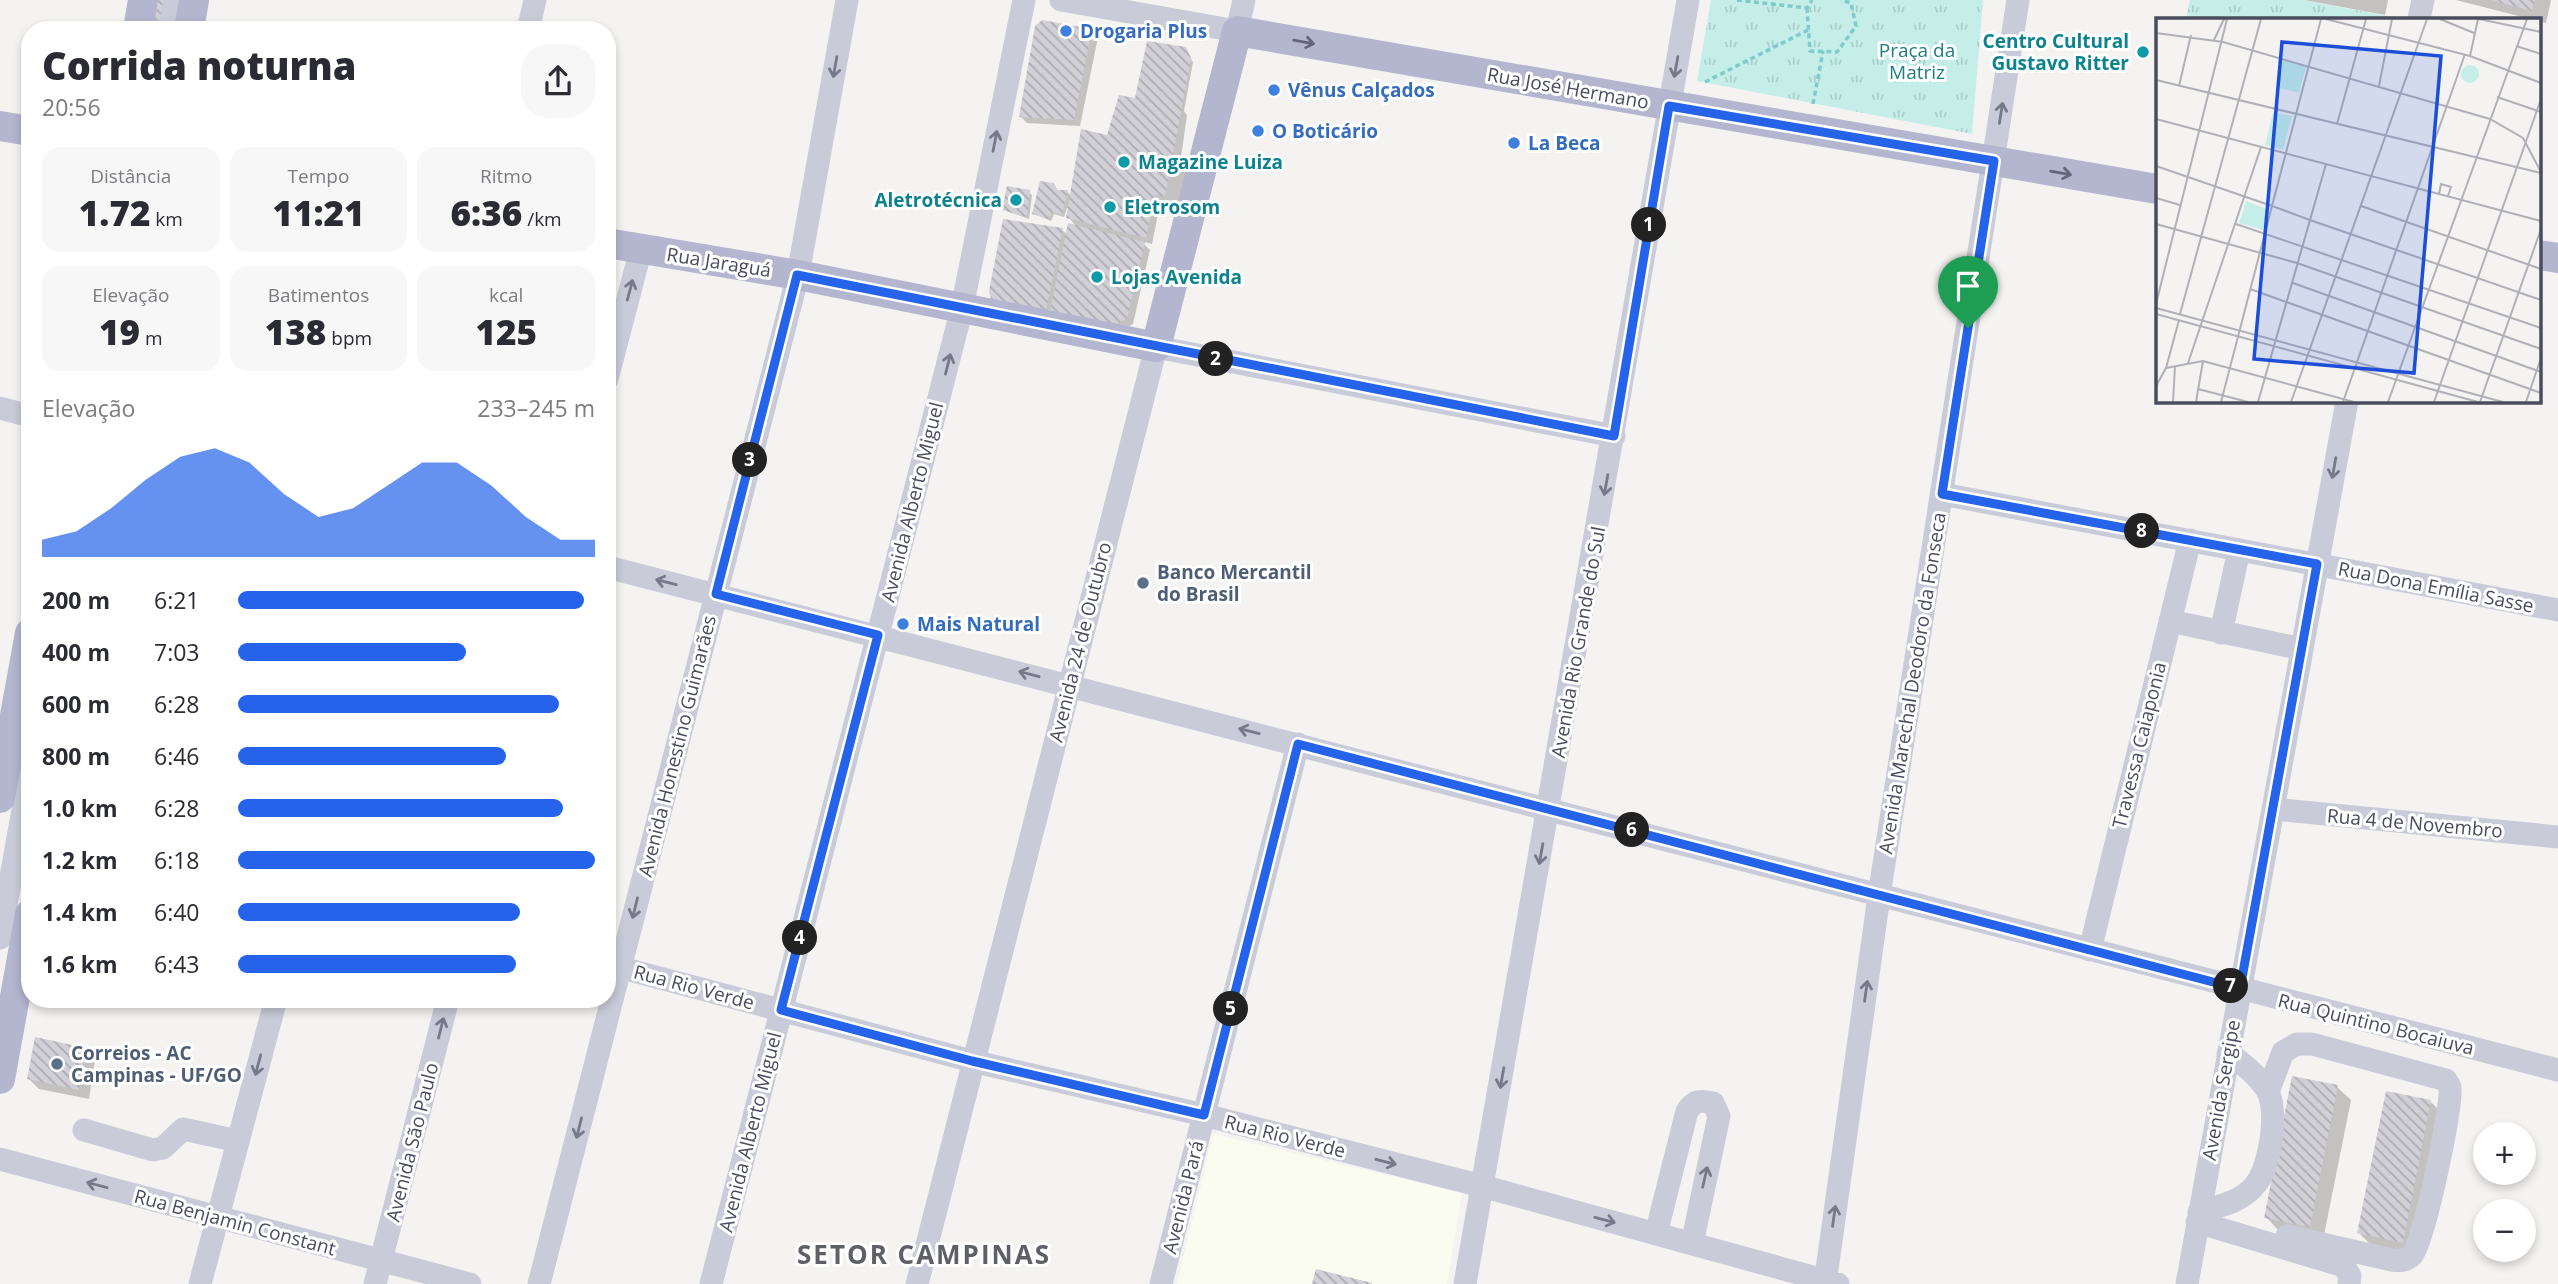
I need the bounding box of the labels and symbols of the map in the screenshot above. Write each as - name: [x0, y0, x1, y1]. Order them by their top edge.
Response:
- place label: Drogaria Plus: [1080, 18, 1207, 44]
- inset map: [2156, 18, 2540, 402]
- marker: Drogaria Plus: [1058, 23, 1074, 39]
- place label: Centro Cultural Gustavo Ritter: [1983, 28, 2129, 76]
- one-way arrow: [1292, 36, 1315, 49]
- park label: Praça da Matriz: [1879, 37, 1955, 85]
- marker: Centro Cultural Gustavo Ritter: [2135, 44, 2151, 60]
- one-way arrow: [828, 55, 841, 78]
- one-way arrow: [1669, 55, 1682, 78]
- street label: Rua José Hermano: [1485, 61, 1651, 115]
- place label: Vênus Calçados: [1288, 77, 1435, 103]
- marker: Vênus Calçados: [1266, 82, 1282, 98]
- one-way arrow: [1995, 102, 2008, 124]
- place label: O Boticário: [1272, 118, 1378, 144]
- marker: O Boticário: [1250, 123, 1266, 139]
- one-way arrow: [989, 130, 1003, 153]
- place label: La Beca: [1528, 130, 1600, 156]
- marker: La Beca: [1506, 135, 1522, 151]
- place label: Magazine Luiza: [1138, 149, 1283, 175]
- marker: Magazine Luiza: [1116, 154, 1132, 170]
- one-way arrow: [2049, 167, 2072, 180]
- place label: Aletrotécnica: [874, 187, 1002, 213]
- marker: Aletrotécnica: [1008, 192, 1024, 208]
- place label: Eletrosom: [1124, 194, 1220, 220]
- marker: Eletrosom: [1102, 199, 1118, 215]
- pin: 1: [1632, 208, 1666, 243]
- street label: Rua Jaraguá: [665, 241, 773, 283]
- pin: [1938, 256, 1998, 328]
- place label: Lojas Avenida: [1111, 264, 1242, 290]
- marker: Lojas Avenida: [1089, 269, 1105, 285]
- one-way arrow: [624, 280, 637, 302]
- pin: 2: [1198, 342, 1234, 376]
- one-way arrow: [942, 353, 955, 376]
- street label: Avenida Alberto Miguel: [875, 399, 949, 605]
- pin: 3: [732, 442, 768, 477]
- one-way arrow: [2327, 456, 2341, 479]
- one-way arrow: [1599, 473, 1612, 496]
- street label: Avenida Marechal Deodoro da Fonseca: [1872, 510, 1952, 856]
- pin: 8: [2124, 514, 2160, 548]
- street label: Avenida Rio Grande do Sul: [1545, 524, 1611, 760]
- street label: Avenida 24 de Outubro: [1043, 539, 1117, 745]
- street label: Rua Dona Emília Sasse: [2336, 555, 2536, 619]
- place label: Banco Mercantil do Brasil: [1157, 559, 1312, 607]
- one-way arrow: [655, 575, 678, 588]
- marker: Banco Mercantil do Brasil: [1135, 575, 1151, 591]
- place label: Mais Natural: [917, 611, 1040, 637]
- street label: Avenida Honestino Guimarães: [632, 613, 722, 879]
- marker: Mais Natural: [895, 616, 911, 632]
- street label: Travessa Caiaponia: [2106, 659, 2172, 831]
- one-way arrow: [1018, 667, 1041, 680]
- one-way arrow: [1238, 724, 1261, 737]
- street label: Rua 4 de Novembro: [2326, 802, 2504, 844]
- pin: 6: [1614, 812, 1650, 848]
- one-way arrow: [1534, 842, 1548, 865]
- one-way arrow: [628, 896, 641, 919]
- pin: 4: [782, 920, 818, 956]
- street label: Rua Rio Verde: [631, 958, 757, 1016]
- pin: 7: [2214, 968, 2248, 1004]
- one-way arrow: [1859, 980, 1872, 1003]
- street label: Rua Quintino Bocaiuva: [2275, 987, 2477, 1061]
- pin: 5: [1214, 992, 1248, 1026]
- one-way arrow: [435, 1017, 448, 1040]
- street label: Avenida Sergipe: [2196, 1018, 2246, 1162]
- street label: Avenida Alberto Miguel: [713, 1029, 787, 1235]
- place label: Correios - AC Campinas - UF/GO: [71, 1040, 242, 1088]
- one-way arrow: [251, 1053, 264, 1076]
- marker: Correios - AC Campinas - UF/GO: [49, 1056, 65, 1072]
- street label: Avenida São Paulo: [380, 1060, 444, 1224]
- one-way arrow: [1494, 1066, 1508, 1089]
- street label: Rua Rio Verde: [1222, 1108, 1348, 1164]
- one-way arrow: [572, 1116, 585, 1139]
- street label: Avenida Pará: [1156, 1138, 1210, 1256]
- one-way arrow: [1375, 1156, 1397, 1169]
- one-way arrow: [1699, 1166, 1713, 1189]
- one-way arrow: [86, 1178, 108, 1191]
- street label: Rua Benjamin Constant: [131, 1183, 339, 1261]
- one-way arrow: [1828, 1206, 1841, 1228]
- one-way arrow: [1594, 1214, 1616, 1227]
- district label: SETOR CAMPINAS: [797, 1236, 1051, 1272]

